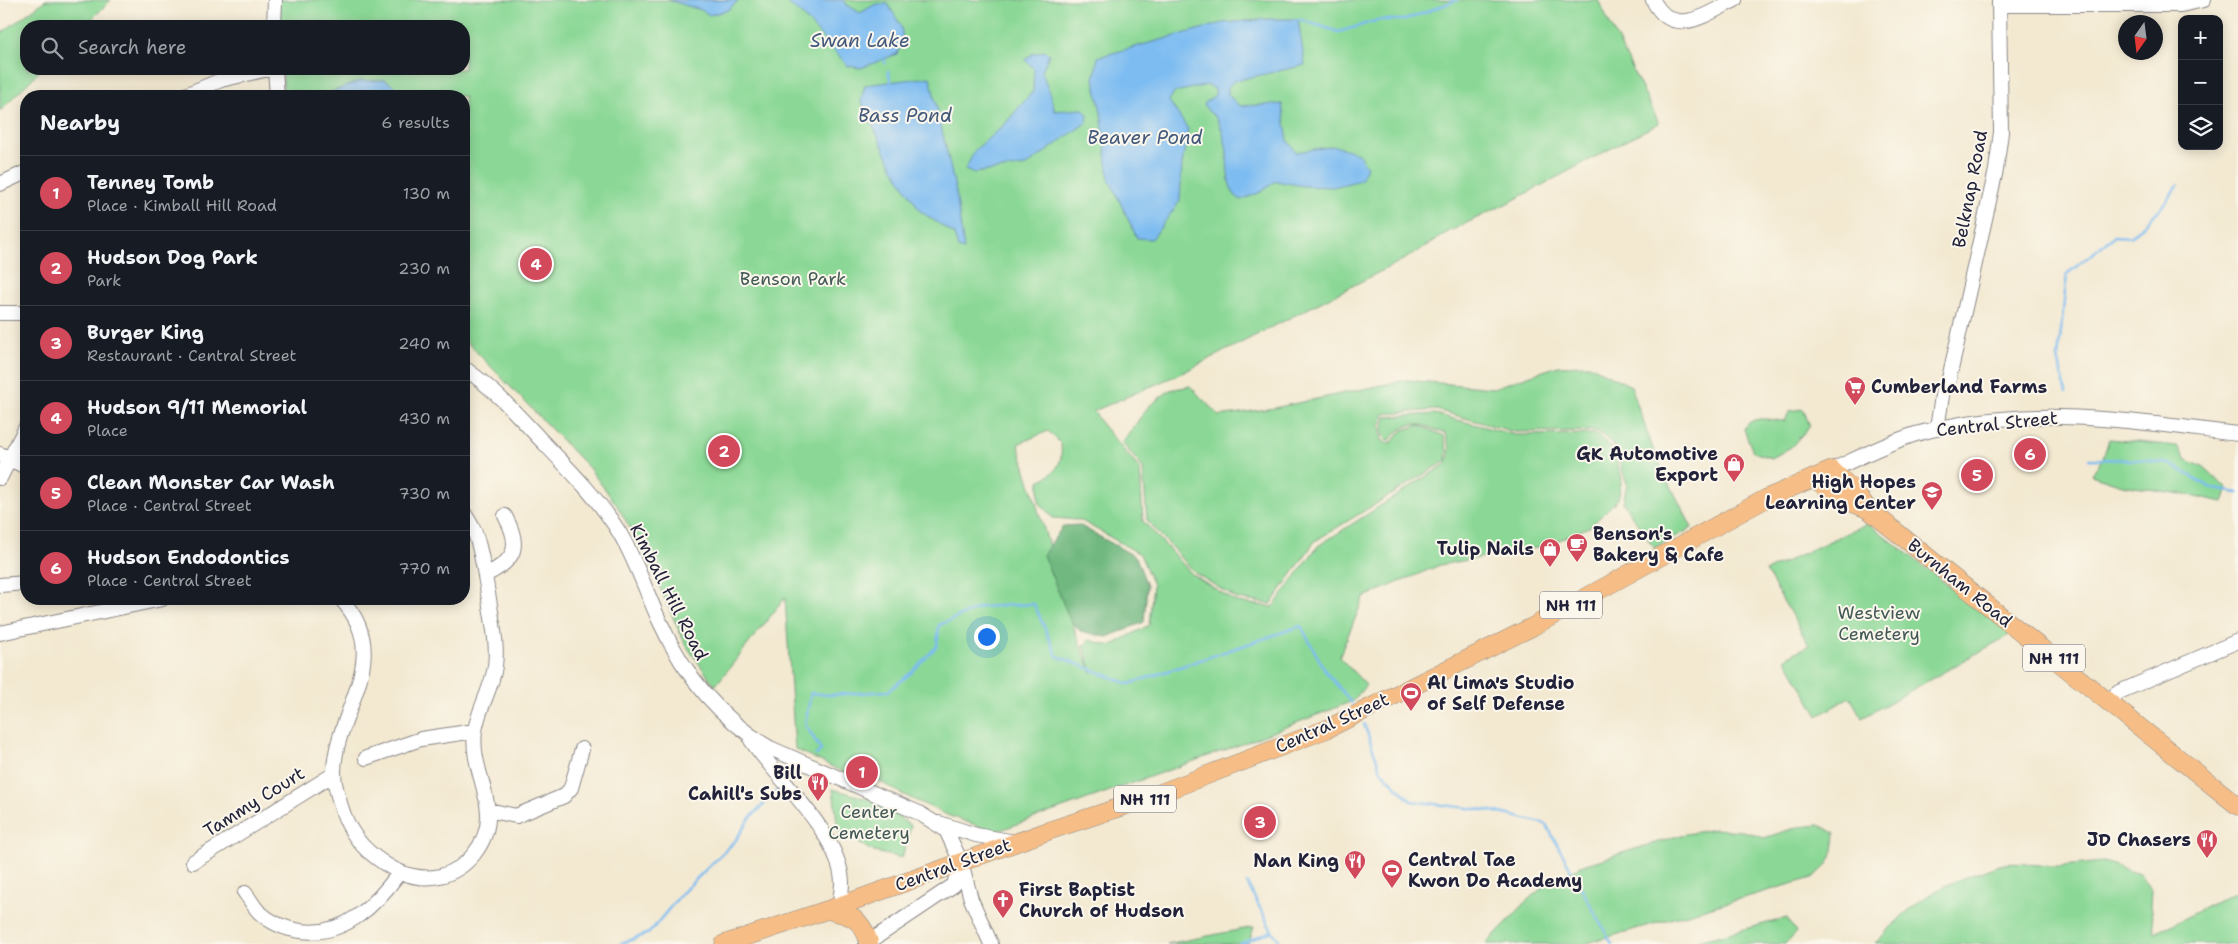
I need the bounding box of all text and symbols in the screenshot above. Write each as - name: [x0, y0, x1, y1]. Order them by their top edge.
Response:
- north arrow: [2118, 15, 2163, 60]
- map controls: [2178, 15, 2223, 150]
- button: +: [2178, 15, 2223, 60]
- search box: [20, 20, 470, 75]
- water label: Swan Lake: [810, 28, 910, 53]
- icon: search: [38, 34, 66, 62]
- text: Search here: [78, 35, 187, 60]
- button: −: [2178, 60, 2223, 105]
- water label: Bass Pond: [858, 103, 952, 128]
- button: layers: [2178, 105, 2223, 150]
- text: Nearby: [40, 109, 120, 137]
- text: 6 results: [381, 112, 450, 133]
- water label: Beaver Pond: [1087, 125, 1203, 150]
- street label: Belknap Road: [1947, 128, 1993, 250]
- text: Tenney Tomb: [87, 170, 214, 195]
- text: 1: [52, 183, 60, 204]
- text: 130 m: [403, 183, 450, 204]
- text: Place · Kimball Hill Road: [87, 195, 277, 216]
- text: Hudson Dog Park: [87, 245, 258, 270]
- pin: 4: [520, 245, 552, 283]
- text: 2: [50, 258, 62, 279]
- text: 230 m: [398, 258, 450, 279]
- park label: Benson Park: [740, 267, 846, 291]
- text: Park: [87, 270, 121, 291]
- text: Burger King: [87, 320, 204, 345]
- text: 3: [50, 333, 62, 354]
- text: 240 m: [398, 333, 450, 354]
- text: Restaurant · Central Street: [87, 345, 297, 366]
- supermarket icon: Cumberland Farms: [1843, 375, 1867, 406]
- place label: Cumberland Farms: [1871, 375, 2047, 399]
- text: Hudson 9/11 Memorial: [87, 395, 307, 420]
- street label: Central Street: [1935, 406, 2059, 442]
- text: 4: [50, 408, 62, 429]
- text: 430 m: [399, 408, 450, 429]
- text: Place: [87, 420, 128, 441]
- pin: 2: [708, 432, 740, 470]
- pin: 6: [2014, 435, 2046, 473]
- place label: GK Automotive Export: [1576, 442, 1718, 487]
- shop icon: GK Automotive Export: [1722, 452, 1746, 483]
- pin: 5: [1961, 456, 1993, 494]
- text: Clean Monster Car Wash: [87, 470, 335, 495]
- place label: High Hopes Learning Center: [1765, 470, 1916, 515]
- school or university icon: High Hopes Learning Center: [1920, 480, 1944, 511]
- text: 5: [51, 483, 61, 504]
- text: 730 m: [399, 483, 450, 504]
- text: Place · Central Street: [87, 495, 252, 516]
- street label: Kimball Hill Road: [624, 520, 714, 664]
- place label: Benson's Bakery & Cafe: [1593, 522, 1724, 567]
- cafe icon: Benson's Bakery & Cafe: [1565, 532, 1589, 563]
- street label: Burnham Road: [1902, 533, 2018, 633]
- place label: Tulip Nails: [1437, 537, 1534, 561]
- shop icon: Tulip Nails: [1538, 537, 1562, 568]
- text: Hudson Endodontics: [87, 545, 290, 570]
- text: 6: [50, 558, 62, 579]
- text: 770 m: [398, 558, 450, 579]
- text: Place · Central Street: [87, 570, 252, 591]
- road number: NH 111: [1540, 592, 1602, 618]
- park label: Westview Cemetery: [1838, 601, 1921, 646]
- your location: [974, 624, 1000, 650]
- road number: NH 111: [2023, 644, 2085, 671]
- place label: Al Lima's Studio of Self Defense: [1427, 671, 1575, 716]
- sports icon: Al Lima's Studio of Self Defense: [1399, 681, 1423, 712]
- street label: Central Street: [1271, 687, 1393, 759]
- pin: 1: [846, 753, 878, 791]
- street label: Tammy Court: [199, 761, 309, 843]
- place label: Bill Cahill's Subs: [688, 761, 802, 806]
- restaurant icon: Bill Cahill's Subs: [806, 771, 830, 802]
- road number: NH 111: [1114, 786, 1176, 812]
- park label: Center Cemetery: [828, 800, 910, 845]
- pin: 3: [1244, 803, 1276, 841]
- place label: JD Chasers: [2087, 828, 2191, 852]
- restaurant icon: JD Chasers: [2195, 828, 2219, 859]
- street label: Central Street: [892, 833, 1015, 897]
- place label: Central Tae Kwon Do Academy: [1408, 848, 1582, 893]
- place label: Nan King: [1253, 849, 1339, 873]
- restaurant icon: Nan King: [1343, 849, 1367, 880]
- sports icon: Central Tae Kwon Do Academy: [1380, 858, 1404, 889]
- place label: First Baptist Church of Hudson: [1019, 878, 1184, 923]
- church icon: First Baptist Church of Hudson: [991, 888, 1015, 919]

